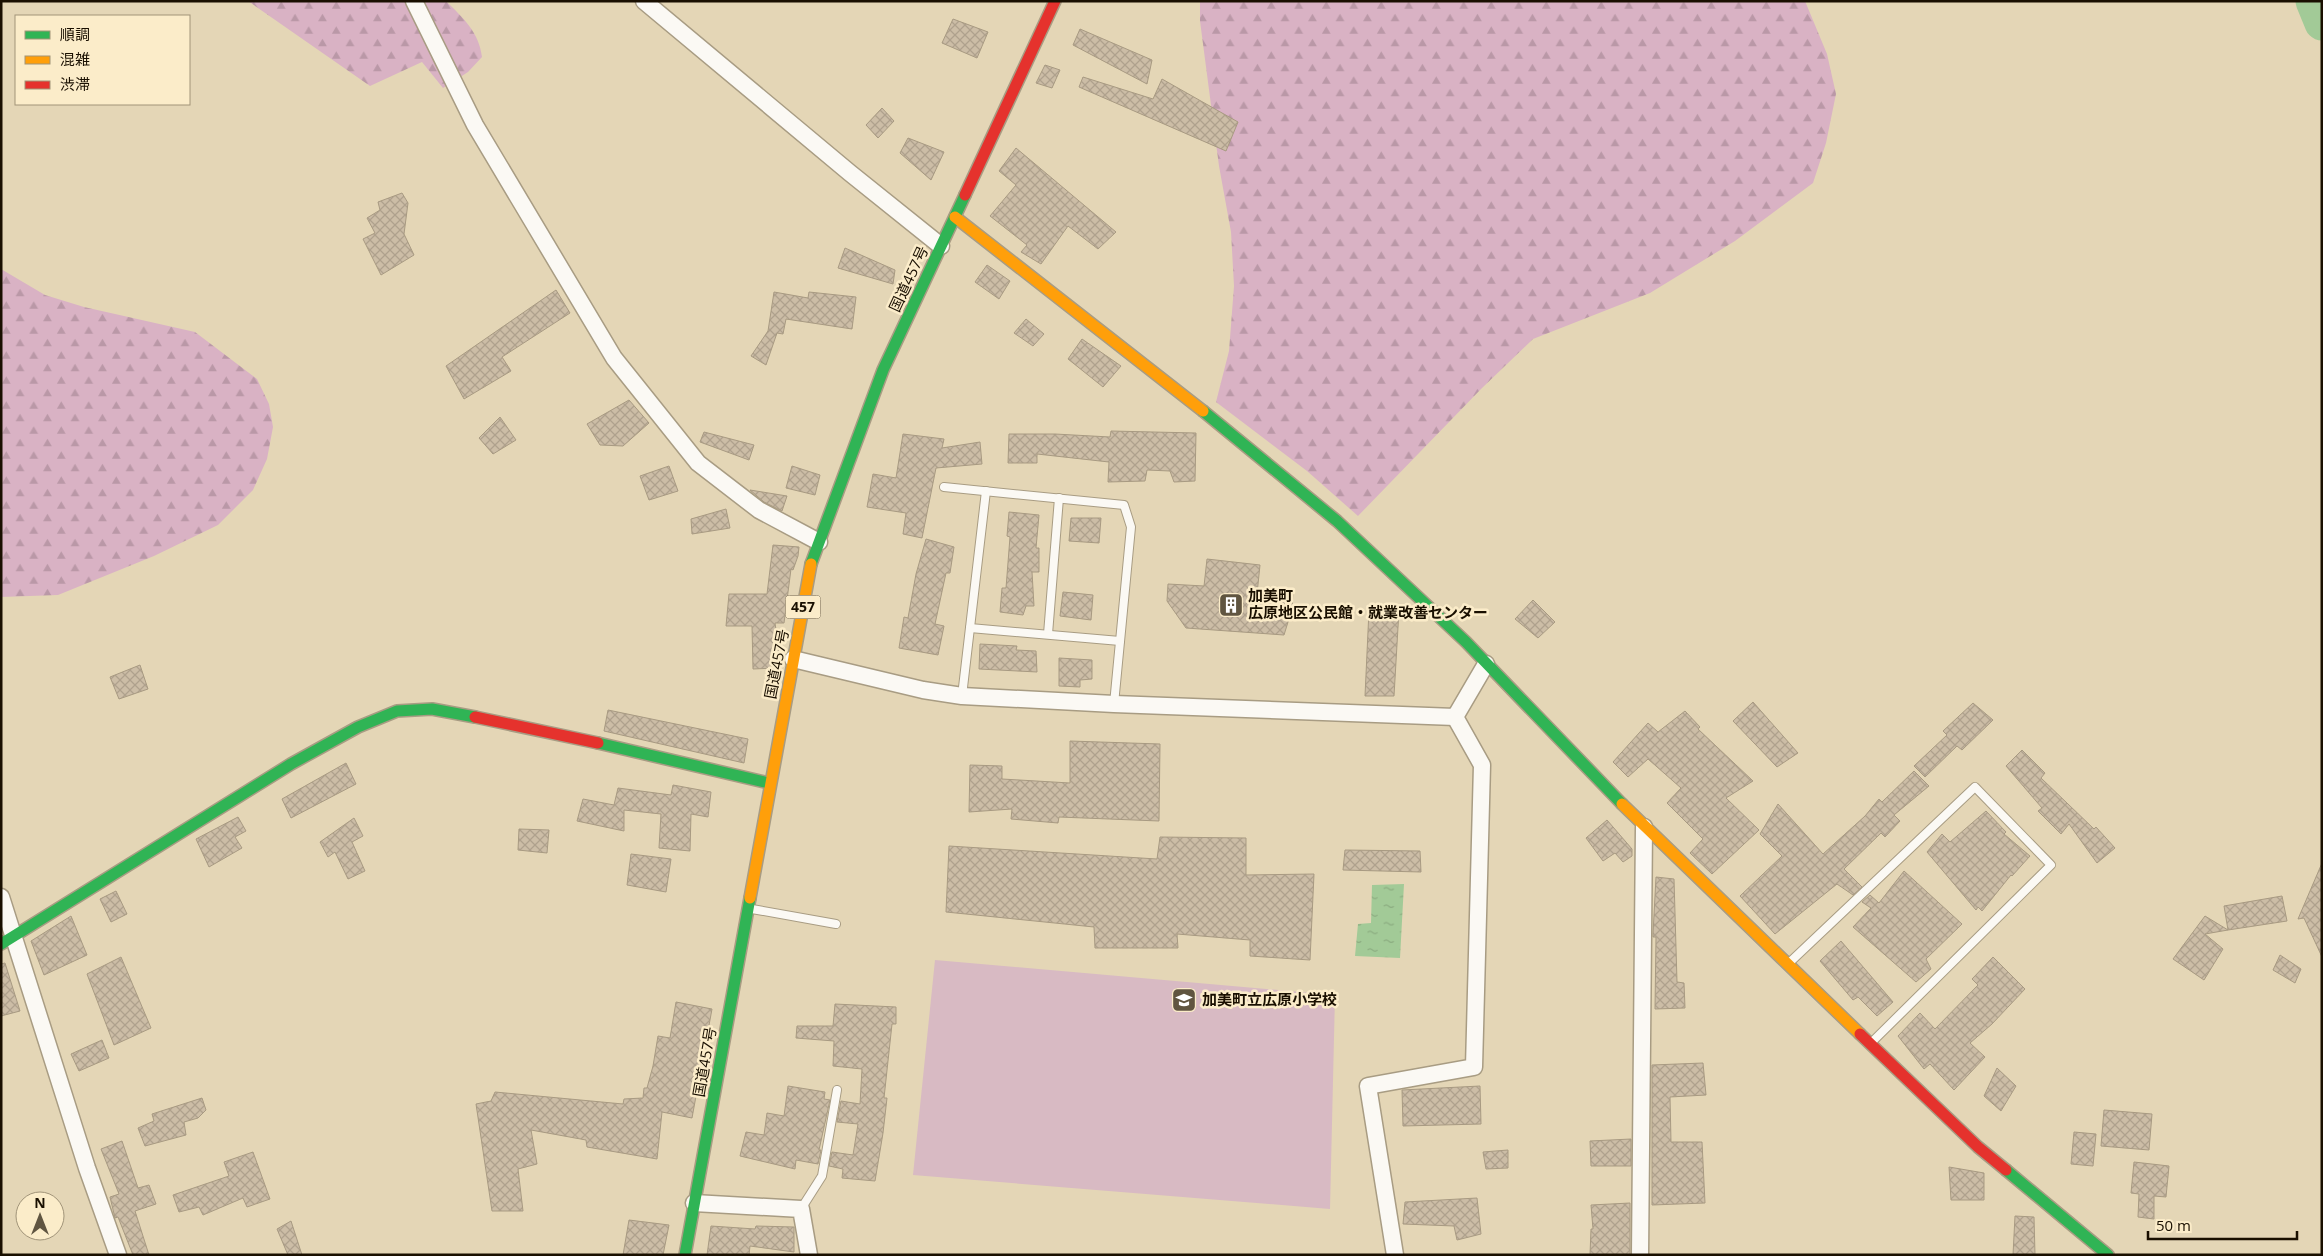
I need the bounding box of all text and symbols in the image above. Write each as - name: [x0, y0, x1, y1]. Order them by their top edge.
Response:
- legend: [15, 15, 190, 105]
- text: 順調: [60, 24, 90, 44]
- text: 混雑: [60, 49, 90, 69]
- text: 渋滞: [60, 74, 90, 94]
- street label: 国道457号: [884, 242, 932, 315]
- place label: 加美町 広原地区公民館・就業改善センター: [1248, 585, 1488, 622]
- building icon: 加美町 広原地区公民館・就業改善センター: [1218, 592, 1244, 618]
- road number: 457: [786, 596, 820, 618]
- street label: 国道457号: [759, 627, 793, 700]
- school or university icon: 加美町立広原小学校: [1171, 987, 1197, 1013]
- place label: 加美町立広原小学校: [1202, 989, 1337, 1009]
- street label: 国道457号: [688, 1025, 720, 1098]
- north arrow: [15, 1191, 65, 1241]
- text: N: [34, 1193, 46, 1212]
- scale bar: [2148, 1208, 2297, 1240]
- text: 50 m: [2156, 1215, 2191, 1235]

